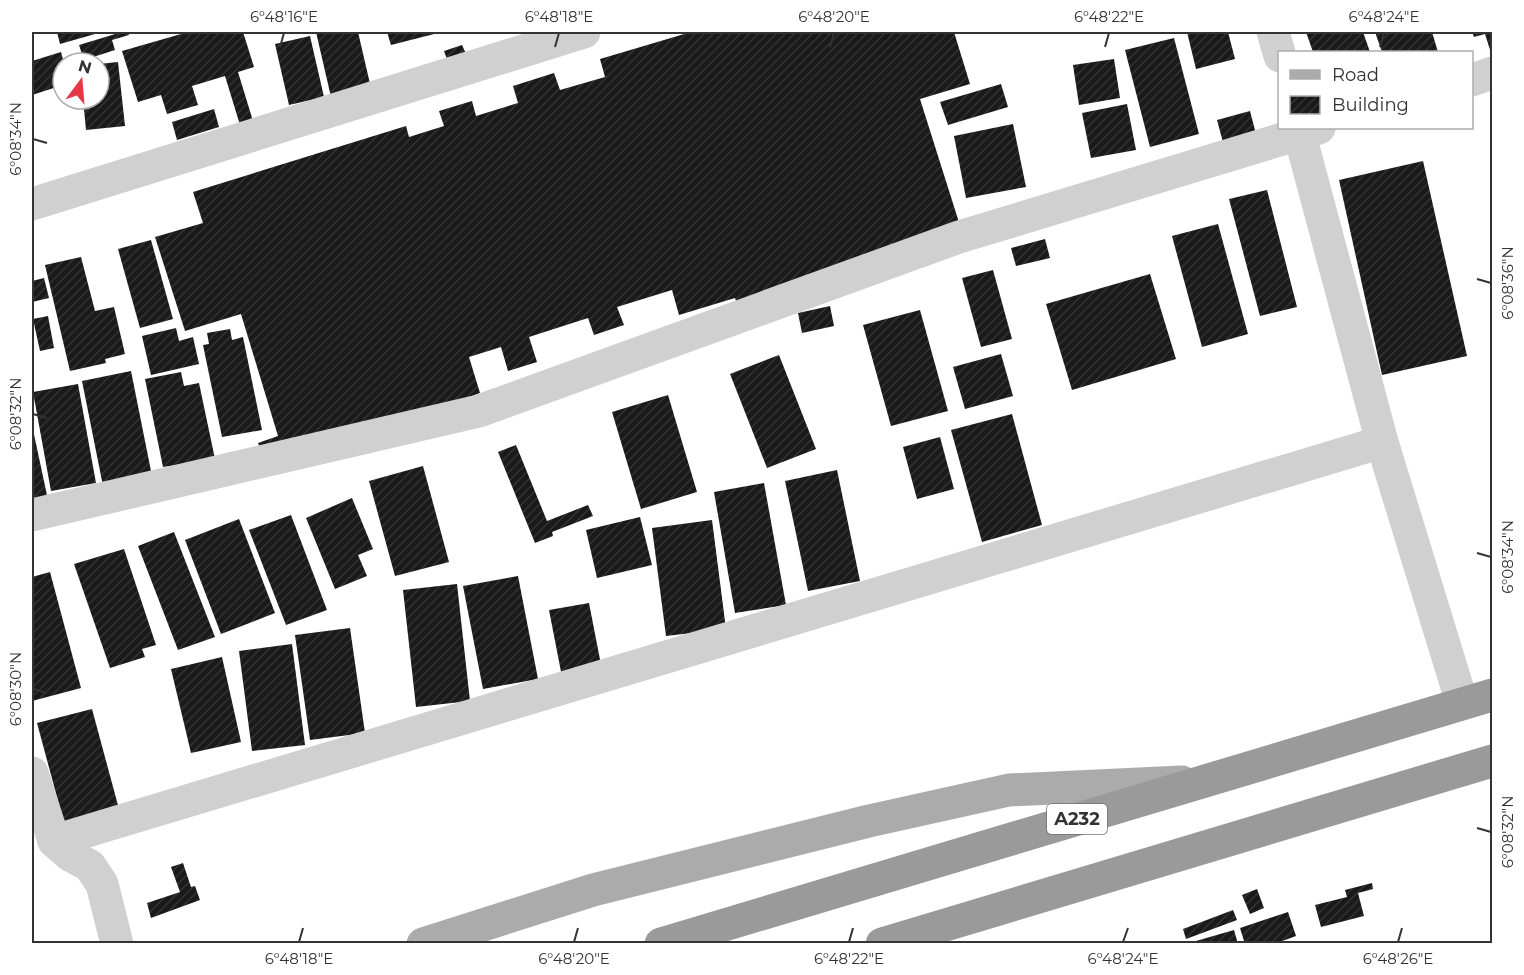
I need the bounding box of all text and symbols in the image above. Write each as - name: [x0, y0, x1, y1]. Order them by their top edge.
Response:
- text: 6°48'16"E: [250, 7, 318, 26]
- text: 6°48'18"E: [525, 7, 593, 26]
- text: 6°48'20"E: [798, 7, 870, 26]
- text: 6°48'22"E: [1074, 7, 1144, 26]
- text: 6°48'24"E: [1349, 7, 1419, 26]
- north arrow: [51, 51, 111, 111]
- legend: [1278, 51, 1473, 129]
- text: N: [76, 56, 94, 78]
- text: Road: [1332, 64, 1379, 86]
- text: Building: [1332, 94, 1409, 116]
- text: 6°08'34"N: [6, 102, 25, 176]
- text: 6°08'36"N: [1498, 246, 1517, 320]
- text: 6°08'32"N: [6, 378, 25, 450]
- text: 6°08'34"N: [1498, 520, 1517, 594]
- text: 6°08'30"N: [6, 652, 25, 726]
- text: 6°08'32"N: [1498, 796, 1517, 868]
- road number: A232: [1047, 804, 1107, 834]
- text: 6°48'18"E: [265, 949, 333, 968]
- text: 6°48'20"E: [538, 949, 610, 968]
- text: 6°48'22"E: [814, 949, 884, 968]
- text: 6°48'24"E: [1088, 949, 1158, 968]
- text: 6°48'26"E: [1363, 949, 1433, 968]

